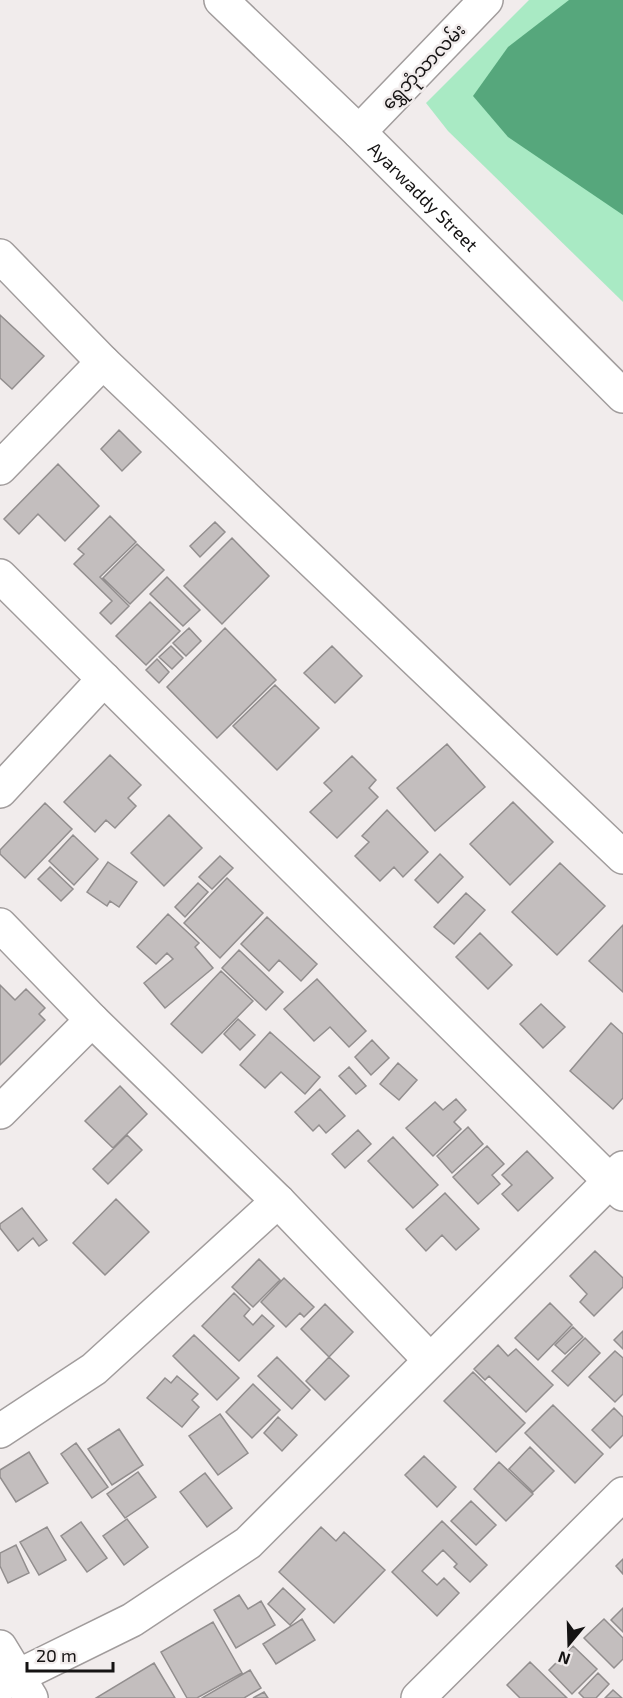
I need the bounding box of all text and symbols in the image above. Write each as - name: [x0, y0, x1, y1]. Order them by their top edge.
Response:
- street label: ရွှေဘုံသာလမ်း: [376, 18, 473, 117]
- street label: Ayarwaddy Street: [364, 137, 483, 256]
- north arrow: [539, 1614, 599, 1674]
- scale bar: [27, 1635, 112, 1673]
- text: 20 m: [36, 1644, 77, 1666]
- text: N: [555, 1648, 573, 1670]

